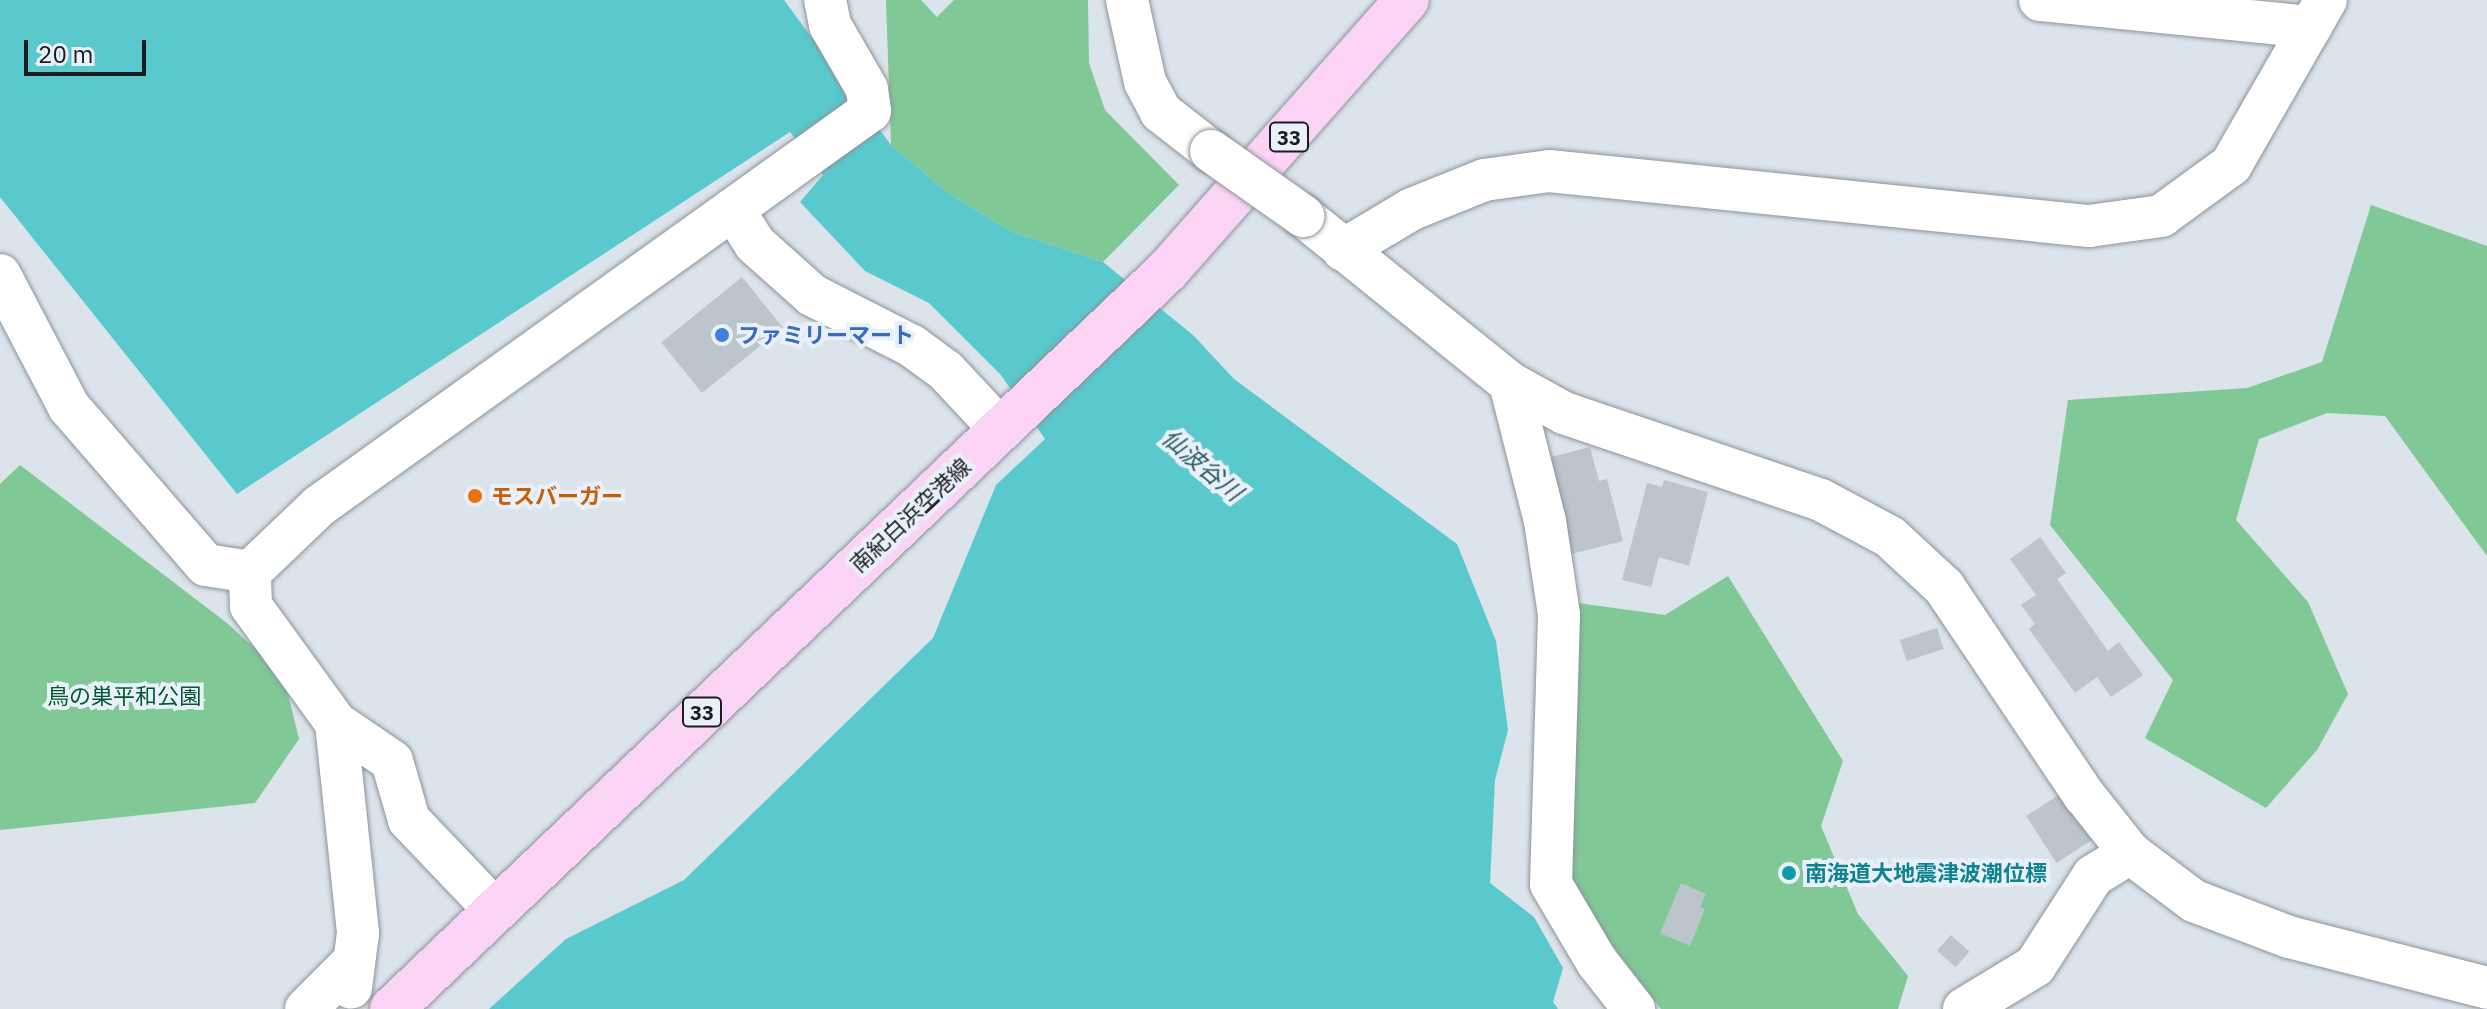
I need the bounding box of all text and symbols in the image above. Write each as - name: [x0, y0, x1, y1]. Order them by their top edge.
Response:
- scale bar: [28, 24, 150, 74]
- text: 20 m: [38, 38, 93, 70]
- road number: 33: [1269, 121, 1309, 153]
- place label: ファミリーマート: [738, 322, 914, 348]
- marker: ファミリーマート: [713, 326, 731, 344]
- water label: 仙波谷川: [1156, 423, 1248, 507]
- street label: 南紀白浜空港線: [845, 453, 975, 577]
- place label: モスバーガー: [491, 483, 623, 509]
- marker: モスバーガー: [466, 487, 484, 505]
- park label: 鳥の巣平和公園: [47, 683, 201, 709]
- road number: 33: [682, 696, 722, 728]
- place label: 南海道大地震津波潮位標: [1805, 860, 2047, 886]
- marker: 南海道大地震津波潮位標: [1780, 864, 1798, 882]

